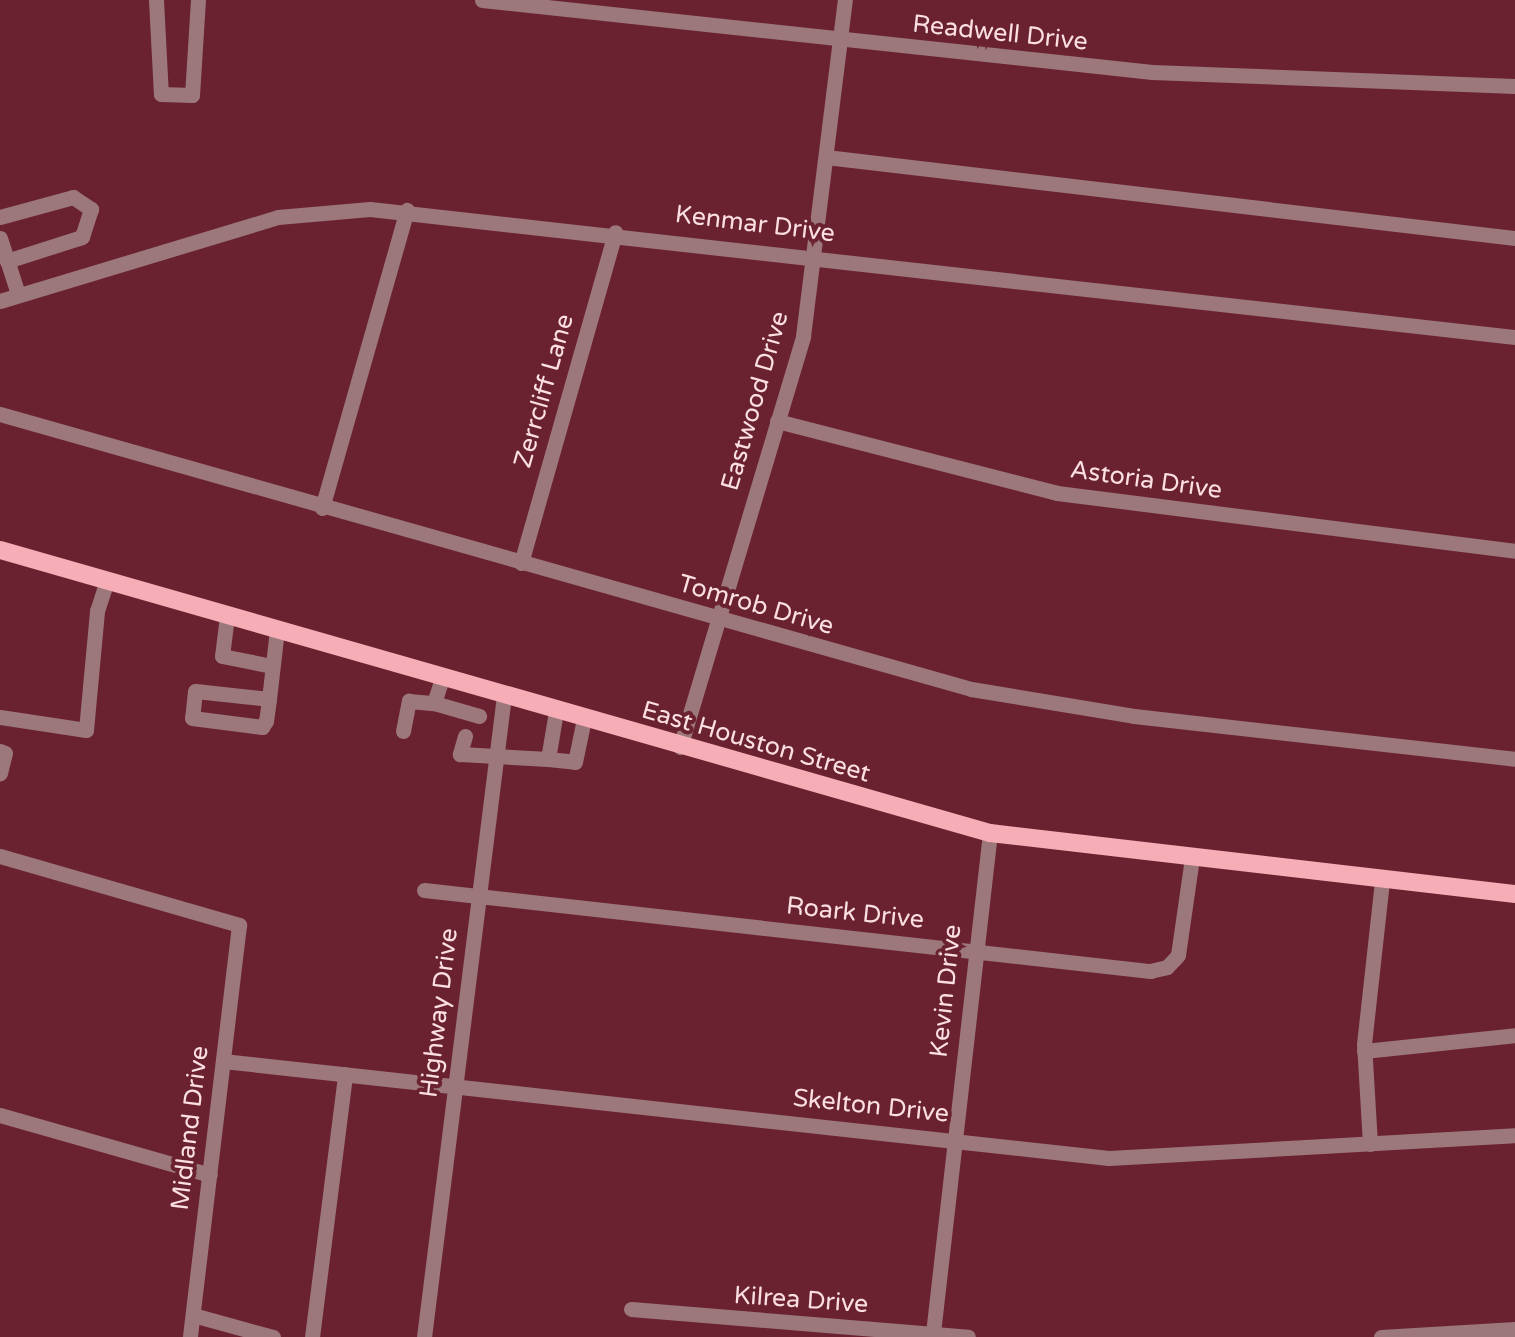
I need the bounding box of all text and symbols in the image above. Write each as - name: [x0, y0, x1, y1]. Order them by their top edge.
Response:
- street label: Readwell Drive: [911, 9, 1089, 57]
- street label: Kenmar Drive: [673, 199, 837, 249]
- street label: Eastwood Drive: [715, 308, 795, 494]
- street label: Zerrcliff Lane: [508, 311, 580, 471]
- street label: Astoria Drive: [1068, 454, 1224, 506]
- street label: Tomrob Drive: [675, 569, 837, 641]
- street label: East Houston Street: [638, 695, 874, 789]
- street label: Roark Drive: [785, 891, 925, 935]
- street label: Kevin Drive: [924, 923, 968, 1059]
- street label: Highway Drive: [414, 927, 464, 1099]
- street label: Midland Drive: [165, 1044, 215, 1212]
- street label: Skelton Drive: [791, 1083, 951, 1129]
- street label: Kilrea Drive: [733, 1280, 869, 1320]

